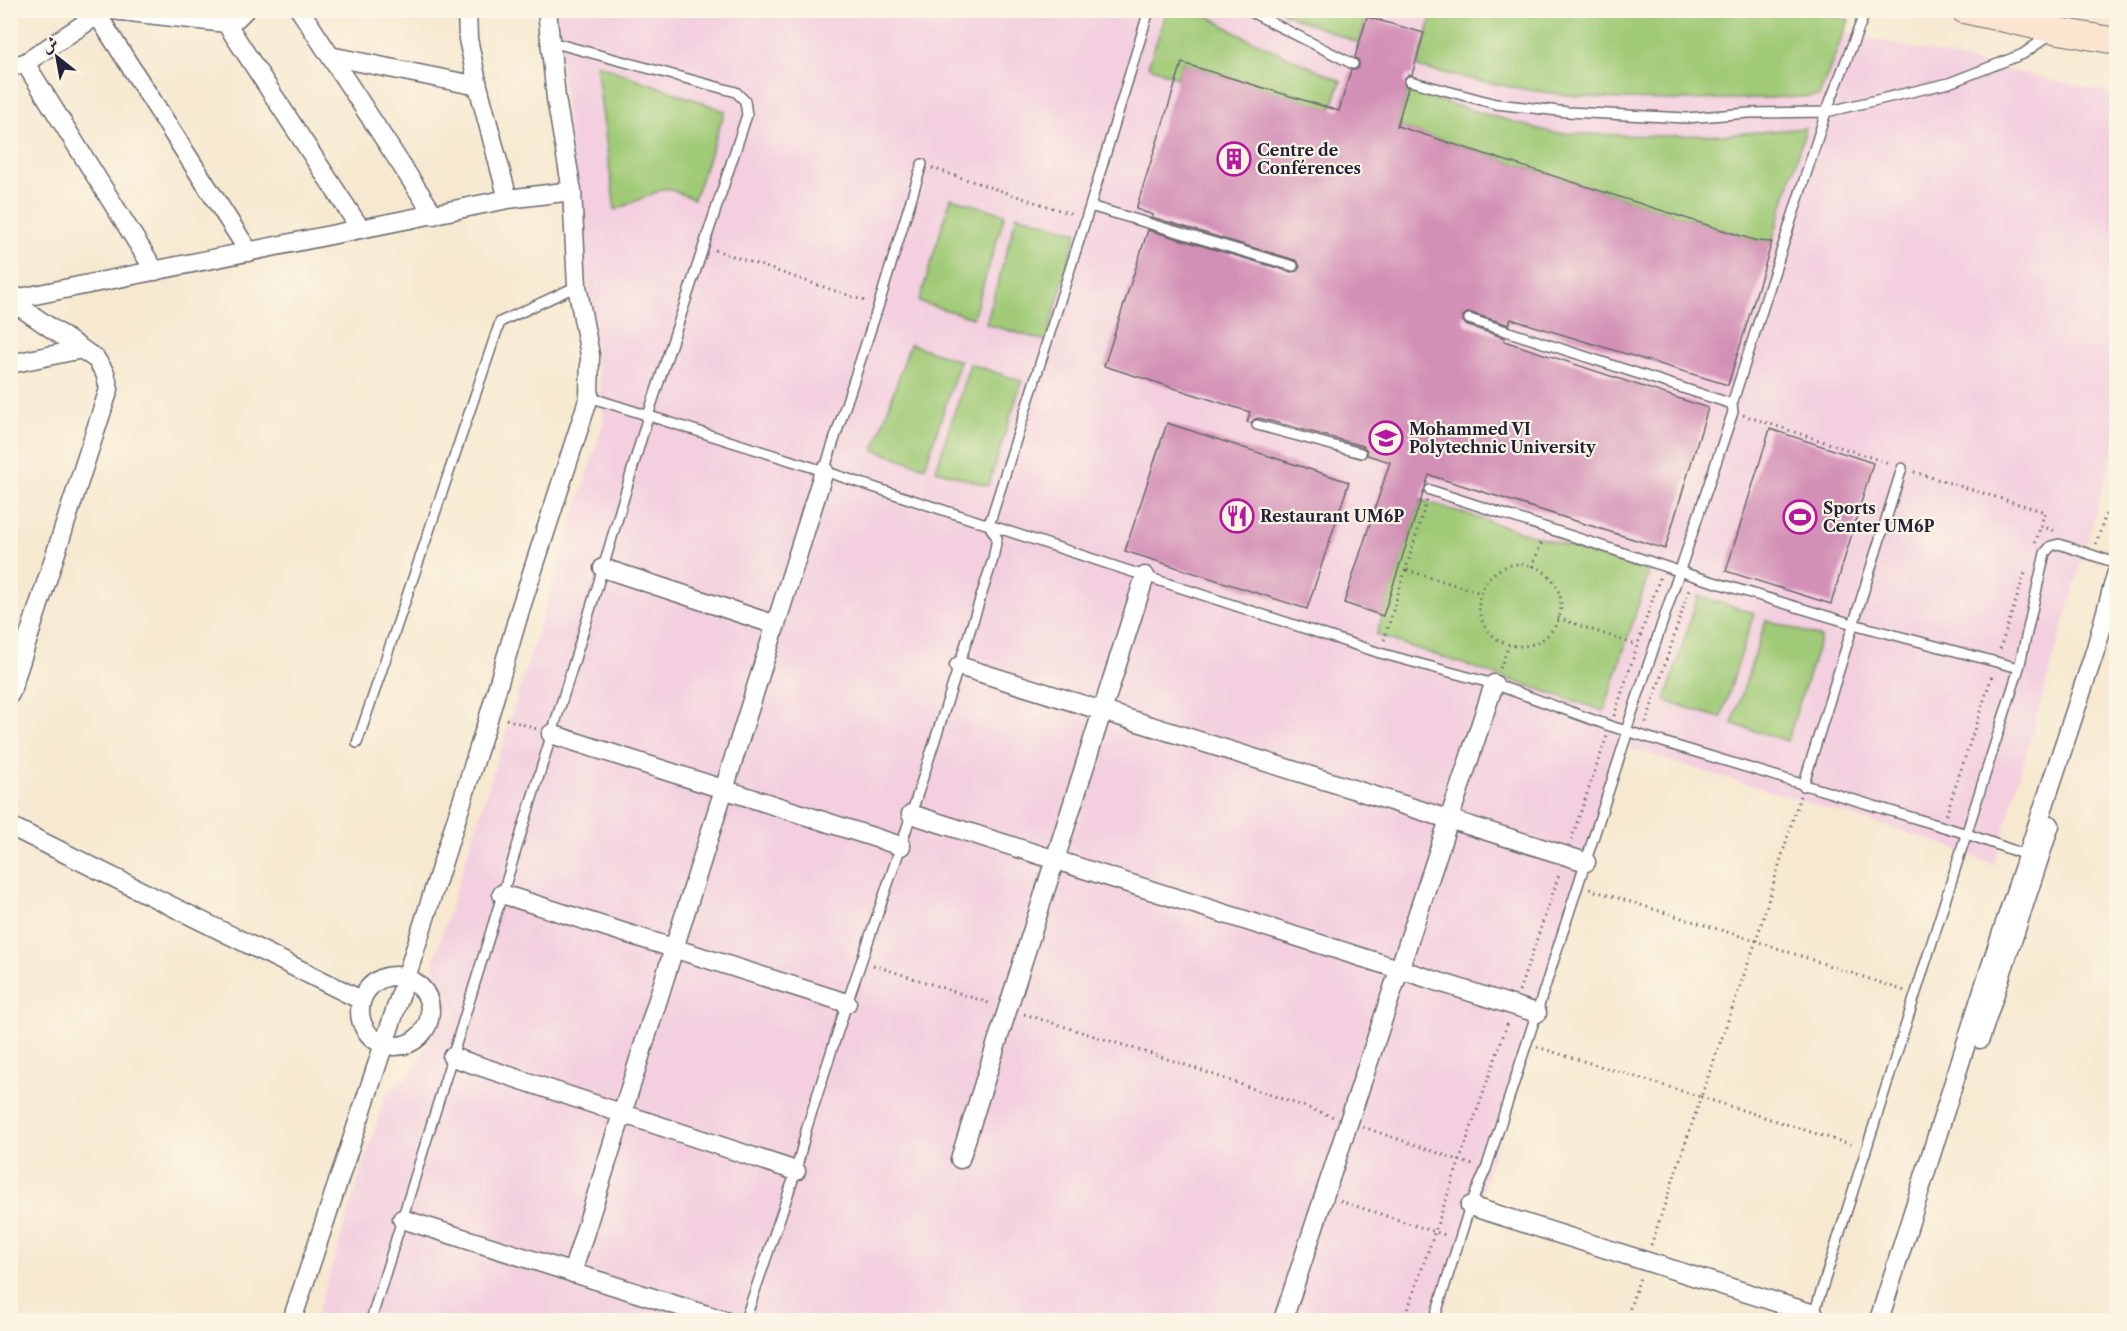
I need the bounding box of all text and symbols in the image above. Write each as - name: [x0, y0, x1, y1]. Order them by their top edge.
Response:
- north arrow: [27, 27, 87, 87]
- text: ش: [37, 31, 61, 57]
- place label: Centre de Conférences: [1257, 140, 1361, 178]
- building icon: Centre de Conférences: [1216, 141, 1252, 177]
- place label: Mohammed VI Polytechnic University: [1409, 419, 1597, 457]
- school or university icon: Mohammed VI Polytechnic University: [1368, 420, 1404, 456]
- restaurant icon: Restaurant UM6P: [1219, 498, 1255, 534]
- place label: Sports Center UM6P: [1823, 498, 1935, 536]
- sports icon: Sports Center UM6P: [1782, 499, 1818, 535]
- place label: Restaurant UM6P: [1260, 506, 1404, 526]

